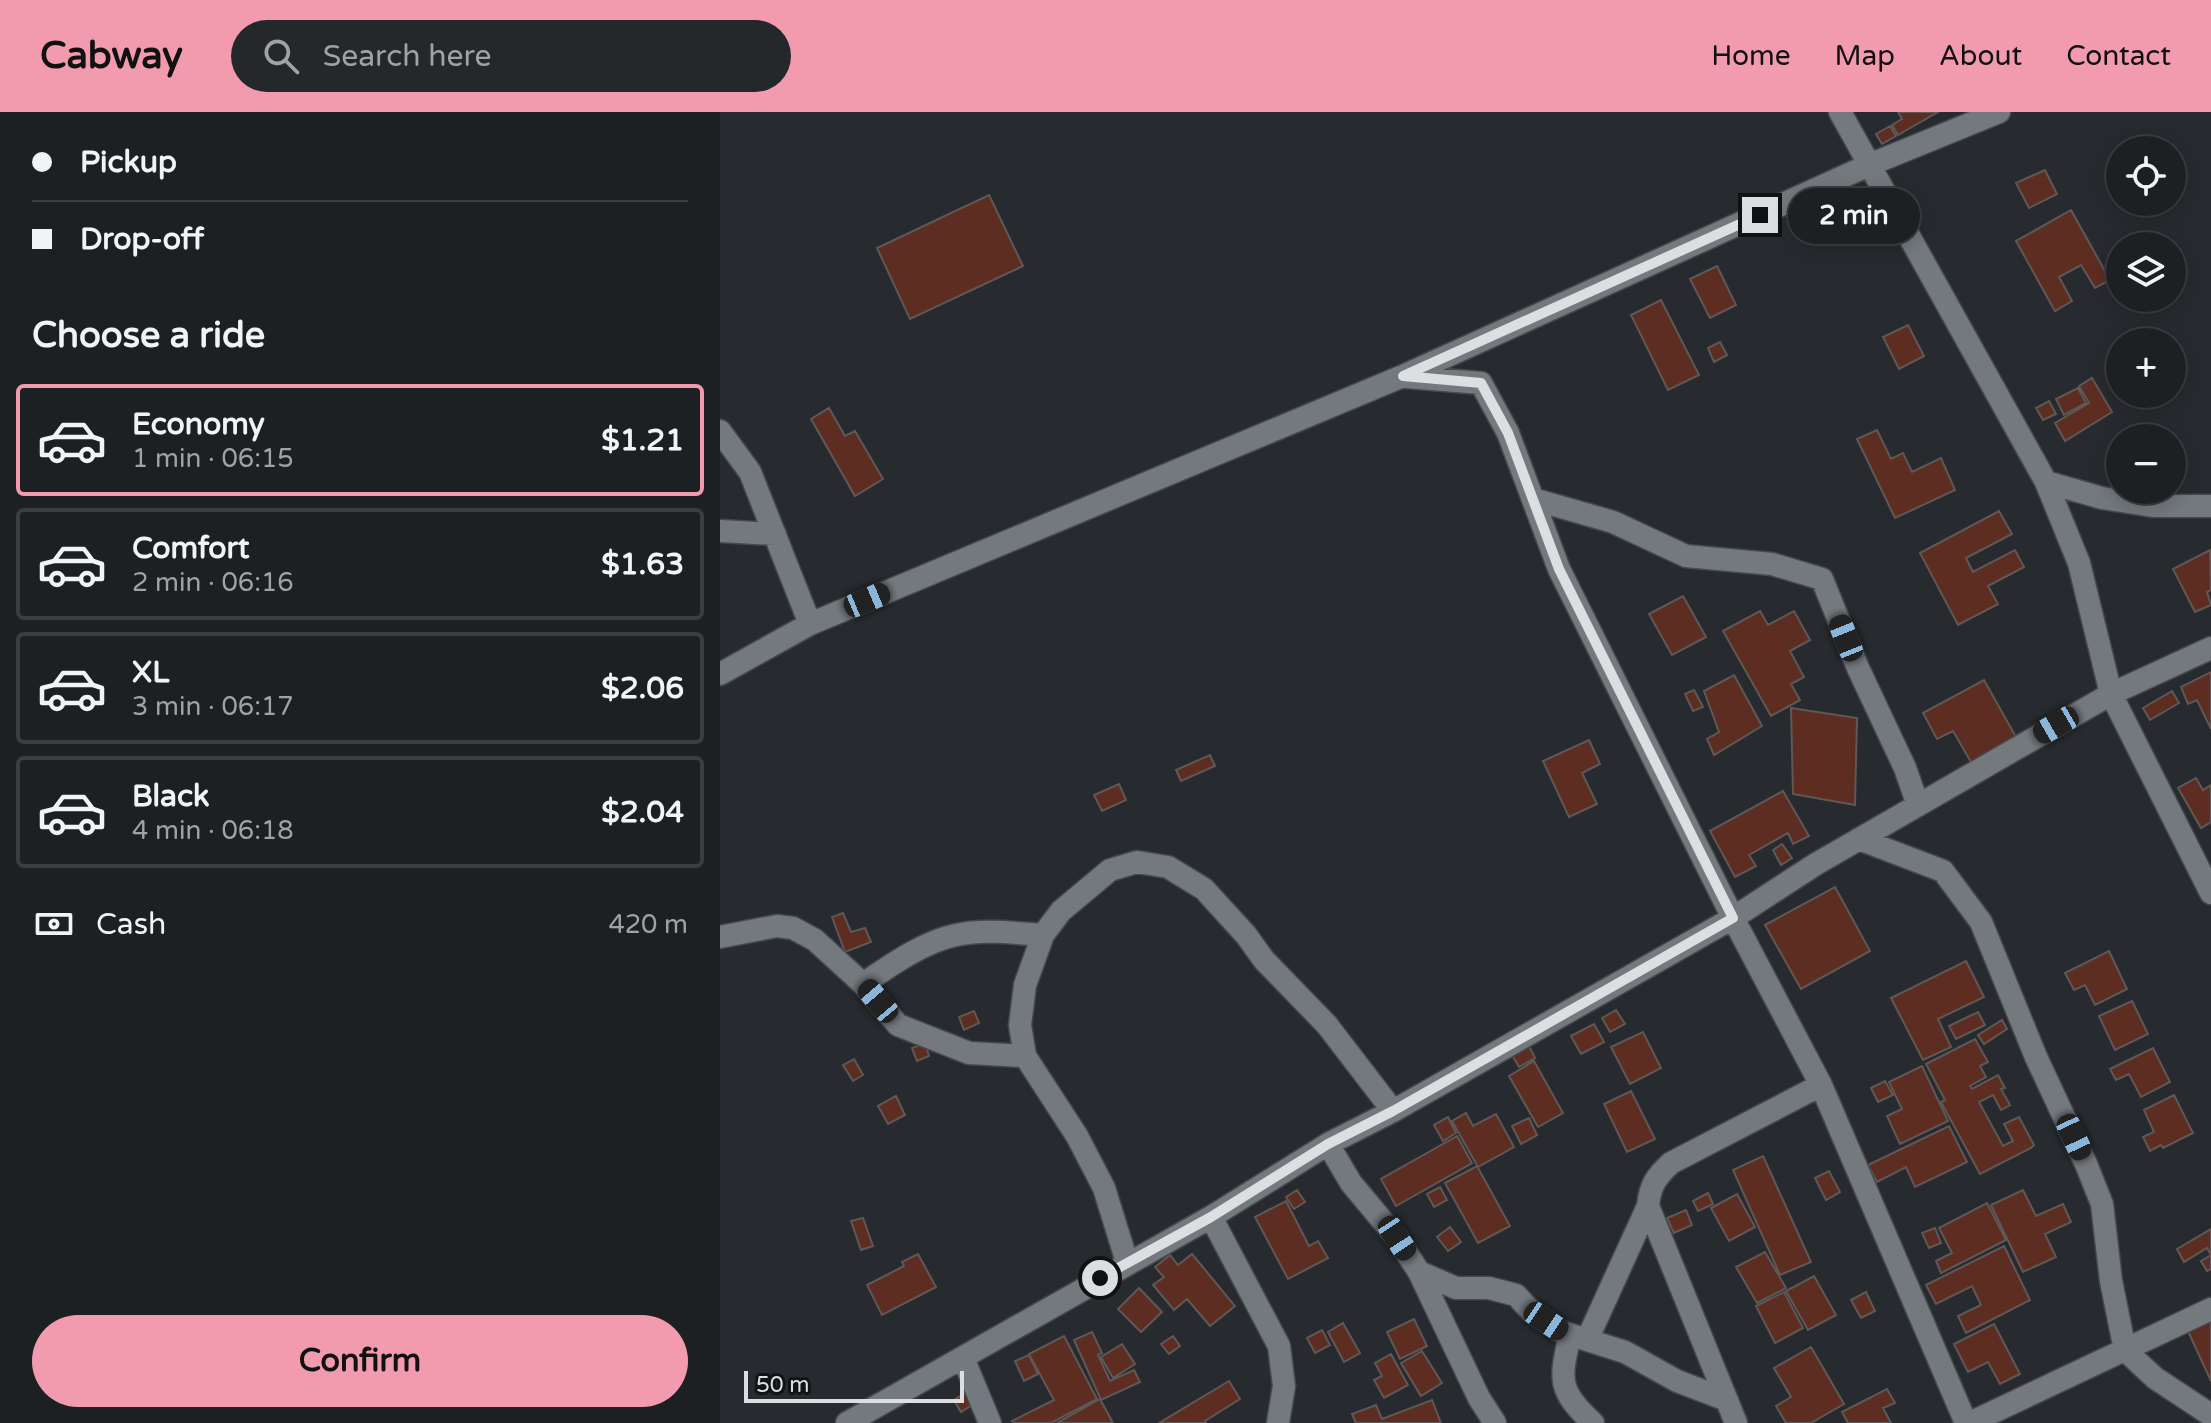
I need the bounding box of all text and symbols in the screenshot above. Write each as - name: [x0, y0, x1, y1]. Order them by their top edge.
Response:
- search box: [231, 20, 791, 92]
- text: Cabway: [40, 33, 183, 79]
- icon: search: [259, 34, 303, 78]
- text: Search here: [323, 38, 491, 75]
- text: Home: [1711, 39, 1791, 73]
- text: Map: [1835, 39, 1895, 73]
- text: About: [1939, 39, 2022, 73]
- text: Contact: [2066, 39, 2171, 73]
- map controls: [2106, 136, 2186, 504]
- button: locate: [2106, 136, 2186, 216]
- text: Pickup: [80, 144, 177, 181]
- callout: 2 min: [1788, 187, 1920, 243]
- route end: [1742, 197, 1778, 233]
- text: 2 min: [1819, 200, 1889, 231]
- text: Drop-off: [80, 221, 204, 258]
- button: layers: [2106, 232, 2186, 312]
- text: Choose a ride: [32, 314, 265, 357]
- button: +: [2106, 328, 2186, 408]
- icon: car: [36, 404, 108, 476]
- text: Economy: [132, 406, 265, 443]
- text: $1.21: [601, 422, 684, 459]
- button: −: [2106, 424, 2186, 504]
- text: 1 min · 06:15: [132, 443, 294, 474]
- icon: car: [36, 528, 108, 600]
- text: Comfort: [132, 530, 250, 567]
- text: $1.63: [601, 546, 684, 583]
- text: 2 min · 06:16: [132, 567, 294, 598]
- car: [840, 580, 894, 620]
- car: [1826, 611, 1866, 665]
- icon: car: [36, 652, 108, 724]
- text: XL: [132, 654, 169, 691]
- text: $2.06: [601, 670, 684, 707]
- text: 3 min · 06:17: [132, 691, 294, 722]
- car: [2029, 703, 2083, 747]
- icon: car: [36, 776, 108, 848]
- text: Black: [132, 778, 209, 815]
- text: $2.04: [601, 794, 684, 831]
- text: 4 min · 06:18: [132, 815, 294, 846]
- icon: cash: [32, 902, 76, 946]
- text: Cash: [96, 906, 166, 943]
- text: 420 m: [608, 909, 688, 940]
- car: [853, 975, 903, 1027]
- car: [2053, 1110, 2095, 1164]
- car: [1374, 1211, 1420, 1265]
- route start: [1082, 1260, 1118, 1296]
- car: [1519, 1298, 1573, 1344]
- button: Confirm: [32, 1315, 688, 1407]
- scale bar: [744, 1367, 964, 1403]
- text: 50 m: [756, 1372, 810, 1398]

